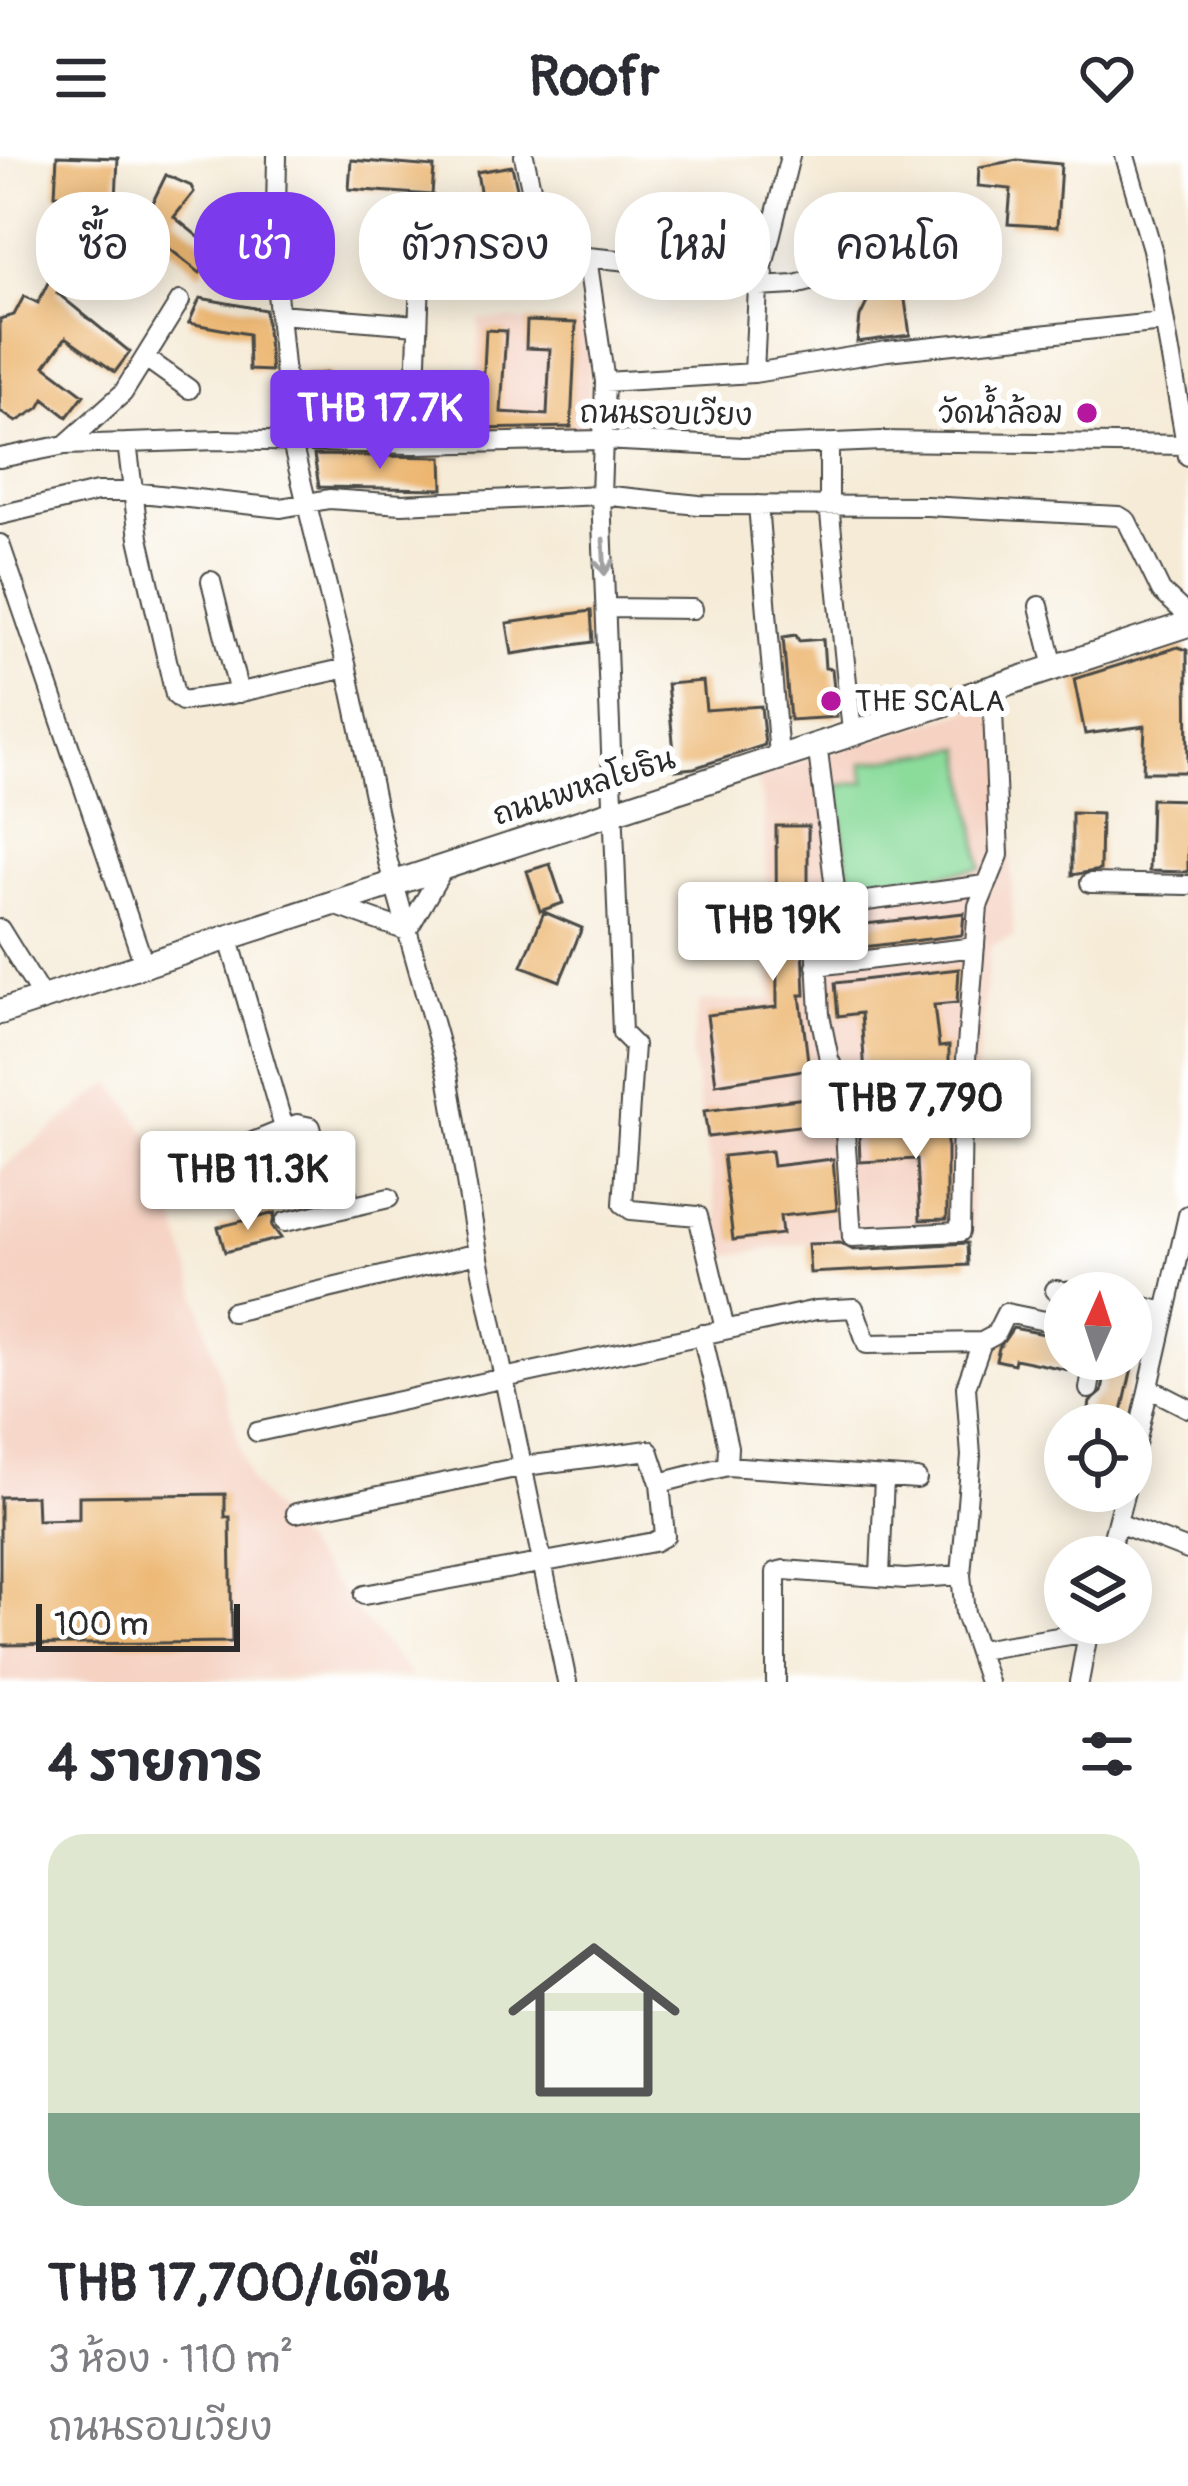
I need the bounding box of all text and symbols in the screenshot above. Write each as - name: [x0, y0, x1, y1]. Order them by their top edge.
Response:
- text: Roofr: [529, 44, 659, 112]
- icon: menu: [48, 45, 114, 111]
- icon: heart: [1074, 45, 1140, 111]
- chip: ซื้อ: [36, 192, 170, 300]
- chip: เช่า: [194, 192, 335, 300]
- chip: ตัวกรอง: [359, 192, 591, 300]
- chip: ใหม่: [615, 192, 770, 300]
- chip: คอนโด: [794, 192, 1002, 300]
- pin: THB 17.7K: [243, 370, 517, 472]
- text: THB 17.7K: [297, 384, 463, 433]
- place label: วัดน้ำล้อม: [939, 385, 1063, 432]
- street label: ถนนรอบเวียง: [579, 393, 753, 434]
- marker: วัดน้ำล้อม: [1074, 400, 1100, 426]
- one-way arrow: [593, 537, 616, 576]
- place label: THE SCALA: [855, 683, 1005, 720]
- marker: THE SCALA: [818, 688, 844, 714]
- street label: ถนนพหลโยธิน: [488, 738, 680, 834]
- pin: THB 19K: [662, 882, 884, 984]
- text: THB 19K: [705, 896, 841, 945]
- pin: THB 7,790: [779, 1060, 1053, 1162]
- text: THB 7,790: [829, 1074, 1003, 1123]
- pin: THB 11.3K: [111, 1131, 385, 1233]
- text: THB 11.3K: [167, 1145, 329, 1194]
- north arrow: [1044, 1272, 1152, 1380]
- map controls: [1044, 1272, 1152, 1644]
- button: locate: [1044, 1404, 1152, 1512]
- button: layers: [1044, 1536, 1152, 1644]
- scale bar: [36, 1598, 240, 1651]
- text: 100 m: [54, 1604, 148, 1645]
- icon: filters: [1074, 1721, 1140, 1787]
- text: 4 รายการ: [48, 1732, 263, 1796]
- icon: home: [486, 1912, 702, 2128]
- text: THB 17,700/เดือน: [48, 2252, 450, 2316]
- text: 3 ห้อง · 110 m²: [48, 2335, 293, 2384]
- text: ถนนรอบเวียง: [48, 2403, 272, 2452]

